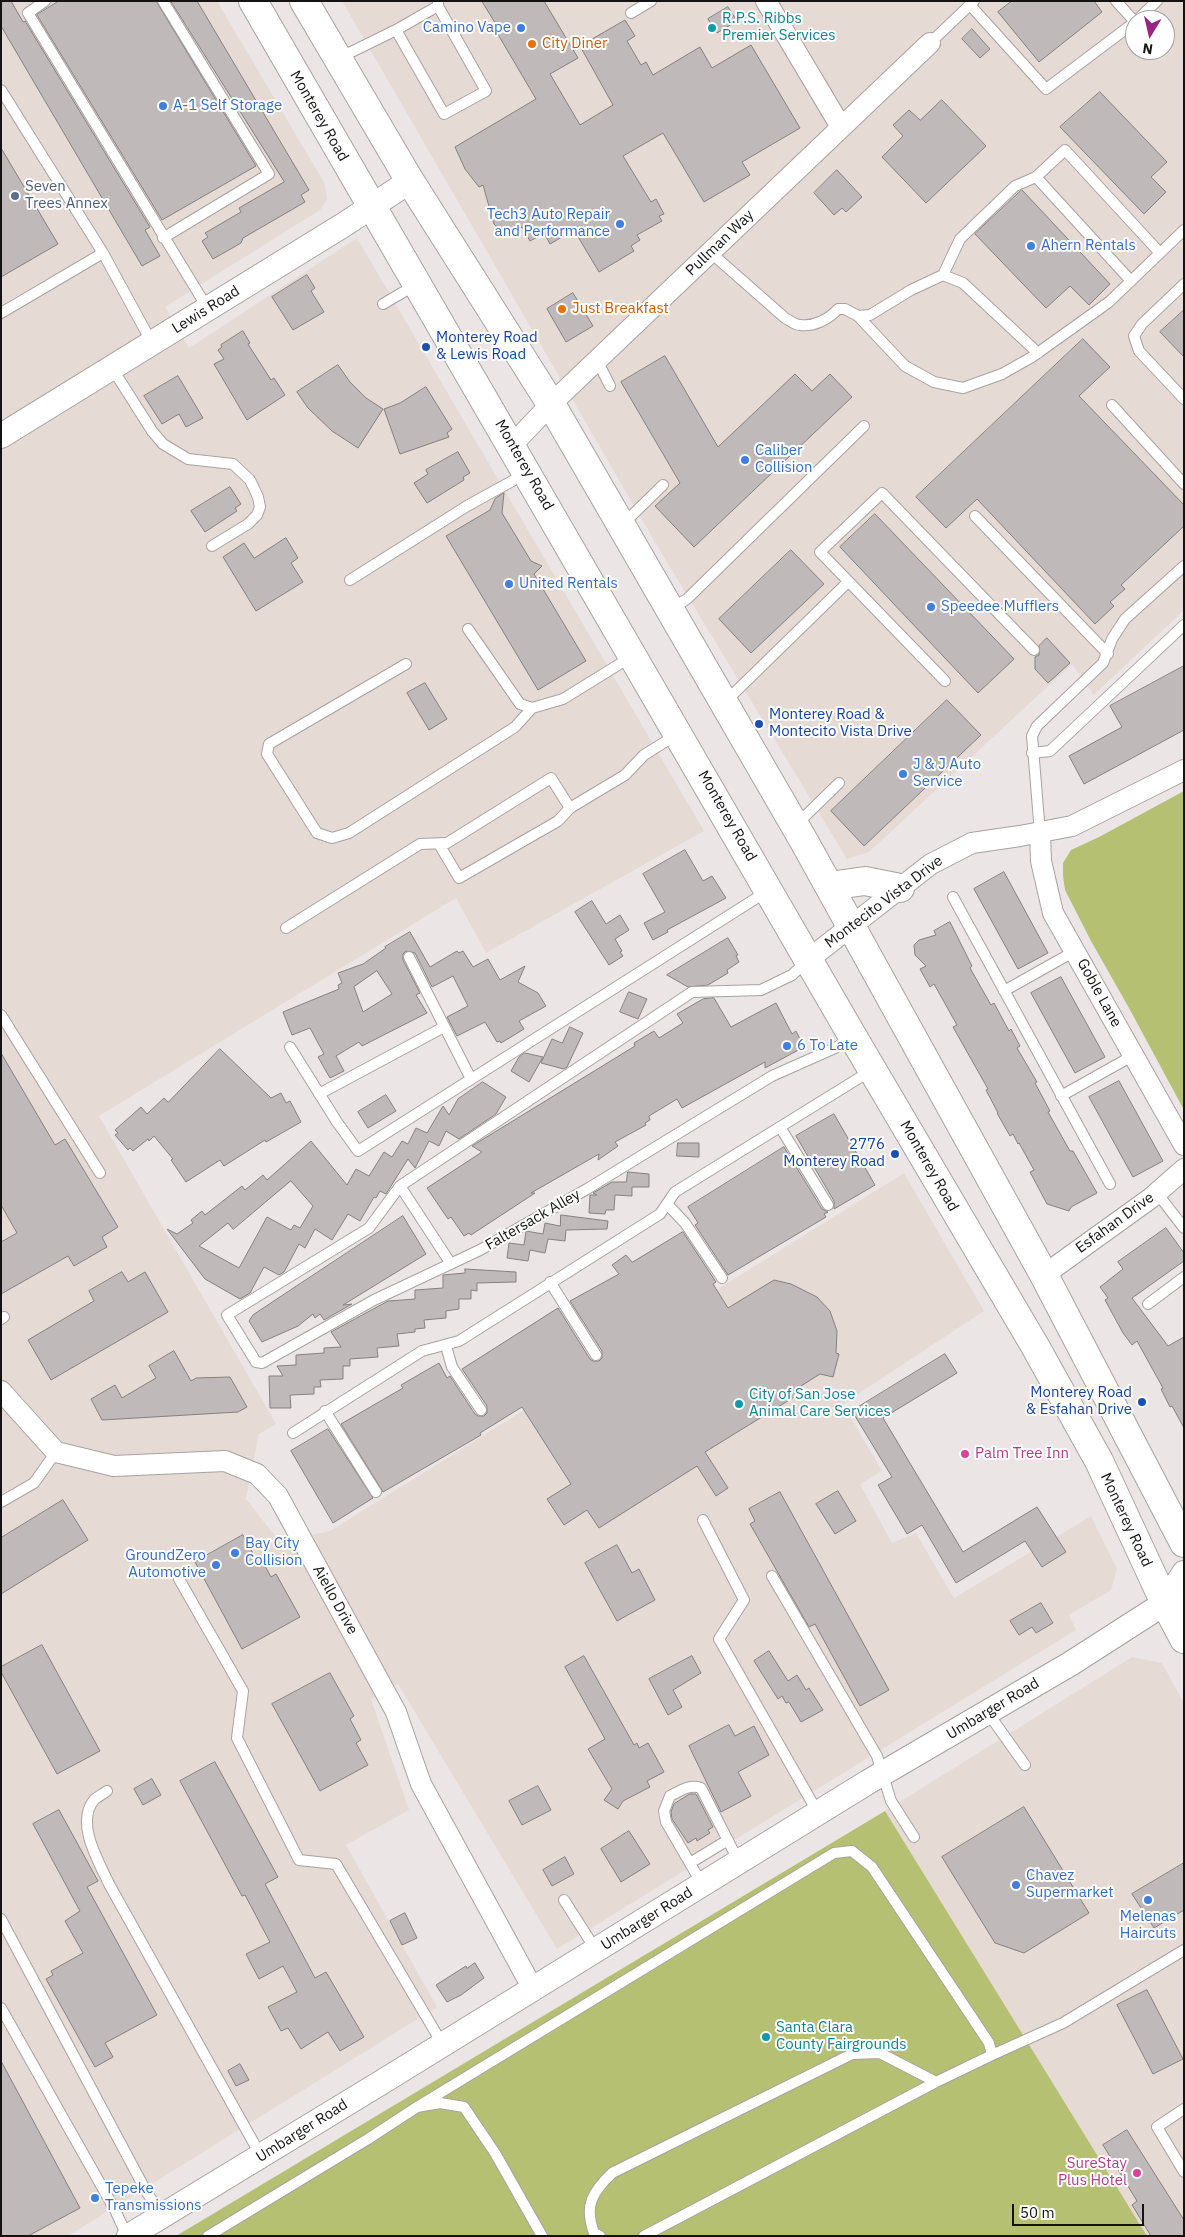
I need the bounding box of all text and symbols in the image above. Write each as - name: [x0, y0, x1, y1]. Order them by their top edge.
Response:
- place label: R.P.S. Ribbs Premier Services: [722, 10, 835, 45]
- north arrow: [1125, 10, 1175, 60]
- place label: Camino Vape: [423, 19, 511, 37]
- marker: Camino Vape: [515, 22, 527, 34]
- marker: R.P.S. Ribbs Premier Services: [706, 22, 718, 34]
- place label: City Diner: [542, 35, 607, 53]
- marker: City Diner: [526, 38, 538, 50]
- text: N: [1141, 39, 1154, 59]
- street label: Monterey Road: [286, 67, 352, 165]
- place label: A-1 Self Storage: [173, 97, 282, 115]
- marker: A-1 Self Storage: [157, 100, 169, 112]
- place label: Seven Trees Annex: [25, 178, 108, 213]
- marker: Seven Trees Annex: [9, 190, 21, 202]
- place label: Tech3 Auto Repair and Performance: [487, 206, 610, 241]
- street label: Pullman Way: [682, 206, 758, 280]
- marker: Tech3 Auto Repair and Performance: [614, 218, 626, 230]
- place label: Ahern Rentals: [1041, 237, 1136, 255]
- marker: Ahern Rentals: [1025, 240, 1037, 252]
- street label: Lewis Road: [169, 282, 243, 338]
- place label: Just Breakfast: [572, 300, 669, 318]
- marker: Just Breakfast: [556, 303, 568, 315]
- place label: Monterey Road & Lewis Road: [436, 329, 538, 364]
- marker: Monterey Road & Lewis Road: [420, 341, 432, 353]
- street label: Monterey Road: [491, 416, 557, 514]
- place label: Caliber Collision: [755, 442, 813, 477]
- marker: Caliber Collision: [739, 454, 751, 466]
- place label: United Rentals: [519, 575, 618, 593]
- marker: United Rentals: [503, 578, 515, 590]
- place label: Speedee Mufflers: [941, 598, 1059, 616]
- marker: Speedee Mufflers: [925, 601, 937, 613]
- place label: Monterey Road & Montecito Vista Drive: [769, 706, 912, 741]
- marker: Monterey Road & Montecito Vista Drive: [753, 718, 765, 730]
- place label: J & J Auto Service: [913, 756, 981, 791]
- street label: Monterey Road: [694, 767, 760, 865]
- marker: J & J Auto Service: [897, 768, 909, 780]
- street label: Montecito Vista Drive: [822, 852, 946, 952]
- street label: Goble Lane: [1073, 956, 1125, 1030]
- place label: 6 To Late: [797, 1037, 858, 1055]
- marker: 6 To Late: [781, 1040, 793, 1052]
- street label: Monterey Road: [896, 1117, 962, 1215]
- place label: 2776 Monterey Road: [783, 1136, 885, 1171]
- marker: 2776 Monterey Road: [889, 1148, 901, 1160]
- street label: Faltersack Alley: [482, 1186, 584, 1254]
- street label: Esfahan Drive: [1072, 1189, 1158, 1257]
- place label: Monterey Road & Esfahan Drive: [1026, 1384, 1132, 1419]
- place label: City of San Jose Animal Care Services: [749, 1386, 891, 1421]
- marker: Monterey Road & Esfahan Drive: [1136, 1396, 1148, 1408]
- marker: City of San Jose Animal Care Services: [733, 1398, 745, 1410]
- place label: Palm Tree Inn: [975, 1445, 1069, 1463]
- marker: Palm Tree Inn: [959, 1448, 971, 1460]
- street label: Monterey Road: [1096, 1470, 1156, 1570]
- place label: Bay City Collision: [245, 1535, 303, 1570]
- place label: GroundZero Automotive: [125, 1547, 206, 1582]
- marker: Bay City Collision: [229, 1547, 241, 1559]
- marker: GroundZero Automotive: [210, 1559, 222, 1571]
- street label: Aiello Drive: [309, 1562, 361, 1638]
- street label: Umbarger Road: [943, 1674, 1043, 1744]
- place label: Chavez Supermarket: [1026, 1867, 1113, 1902]
- marker: Chavez Supermarket: [1010, 1879, 1022, 1891]
- street label: Umbarger Road: [598, 1884, 696, 1954]
- marker: Melenas Haircuts: [1142, 1894, 1154, 1906]
- place label: Melenas Haircuts: [1120, 1908, 1176, 1943]
- place label: Santa Clara County Fairgrounds: [776, 2019, 907, 2054]
- marker: Santa Clara County Fairgrounds: [760, 2031, 772, 2043]
- street label: Umbarger Road: [253, 2096, 351, 2166]
- place label: SureStay Plus Hotel: [1058, 2155, 1127, 2190]
- marker: SureStay Plus Hotel: [1131, 2167, 1143, 2179]
- place label: Tepeke Transmissions: [105, 2180, 202, 2215]
- marker: Tepeke Transmissions: [89, 2192, 101, 2204]
- scale bar: [1015, 2194, 1148, 2226]
- text: 50 m: [1020, 2203, 1055, 2222]

